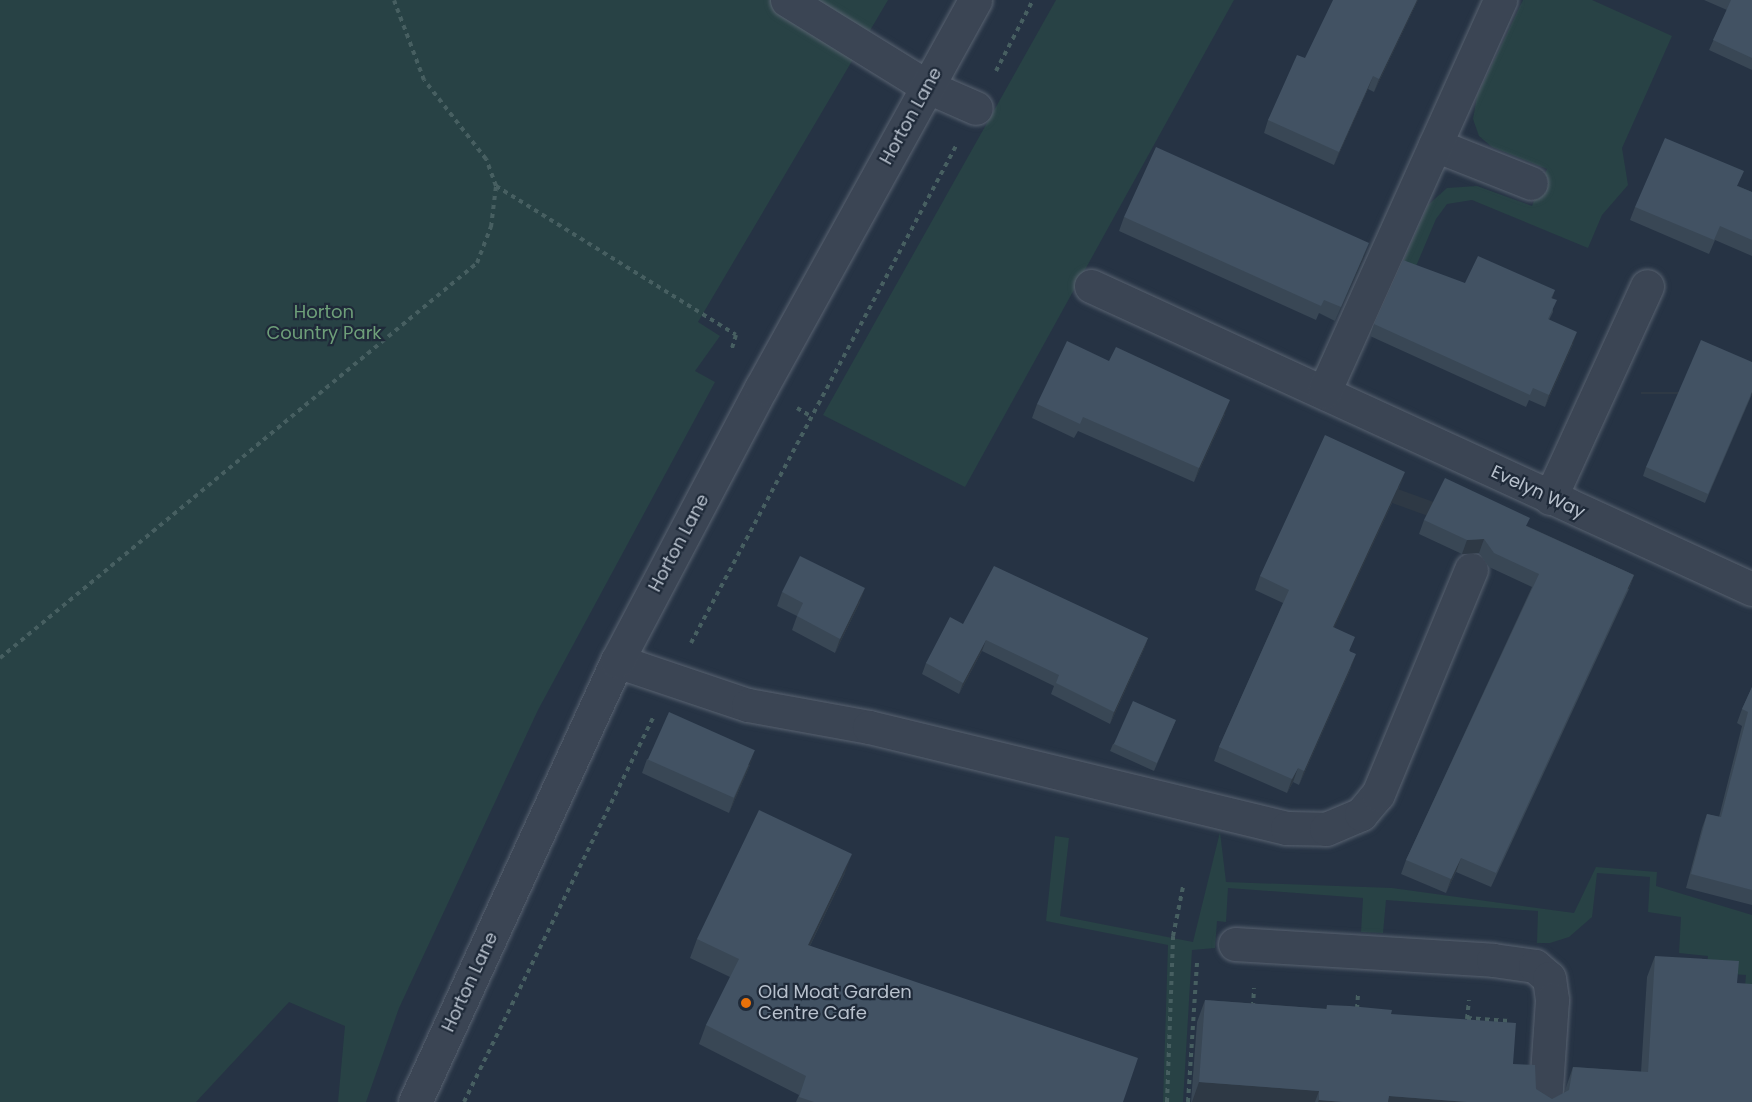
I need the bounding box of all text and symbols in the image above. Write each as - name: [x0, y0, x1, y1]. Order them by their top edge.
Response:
- street label: Horton Lane: [875, 64, 947, 168]
- park label: Horton Country Park: [266, 302, 382, 344]
- street label: Evelyn Way: [1488, 461, 1588, 523]
- street label: Horton Lane: [644, 490, 714, 596]
- street label: Horton Lane: [437, 929, 503, 1035]
- place label: Old Moat Garden Centre Cafe: [758, 982, 912, 1024]
- marker: Old Moat Garden Centre Cafe: [739, 996, 753, 1010]

